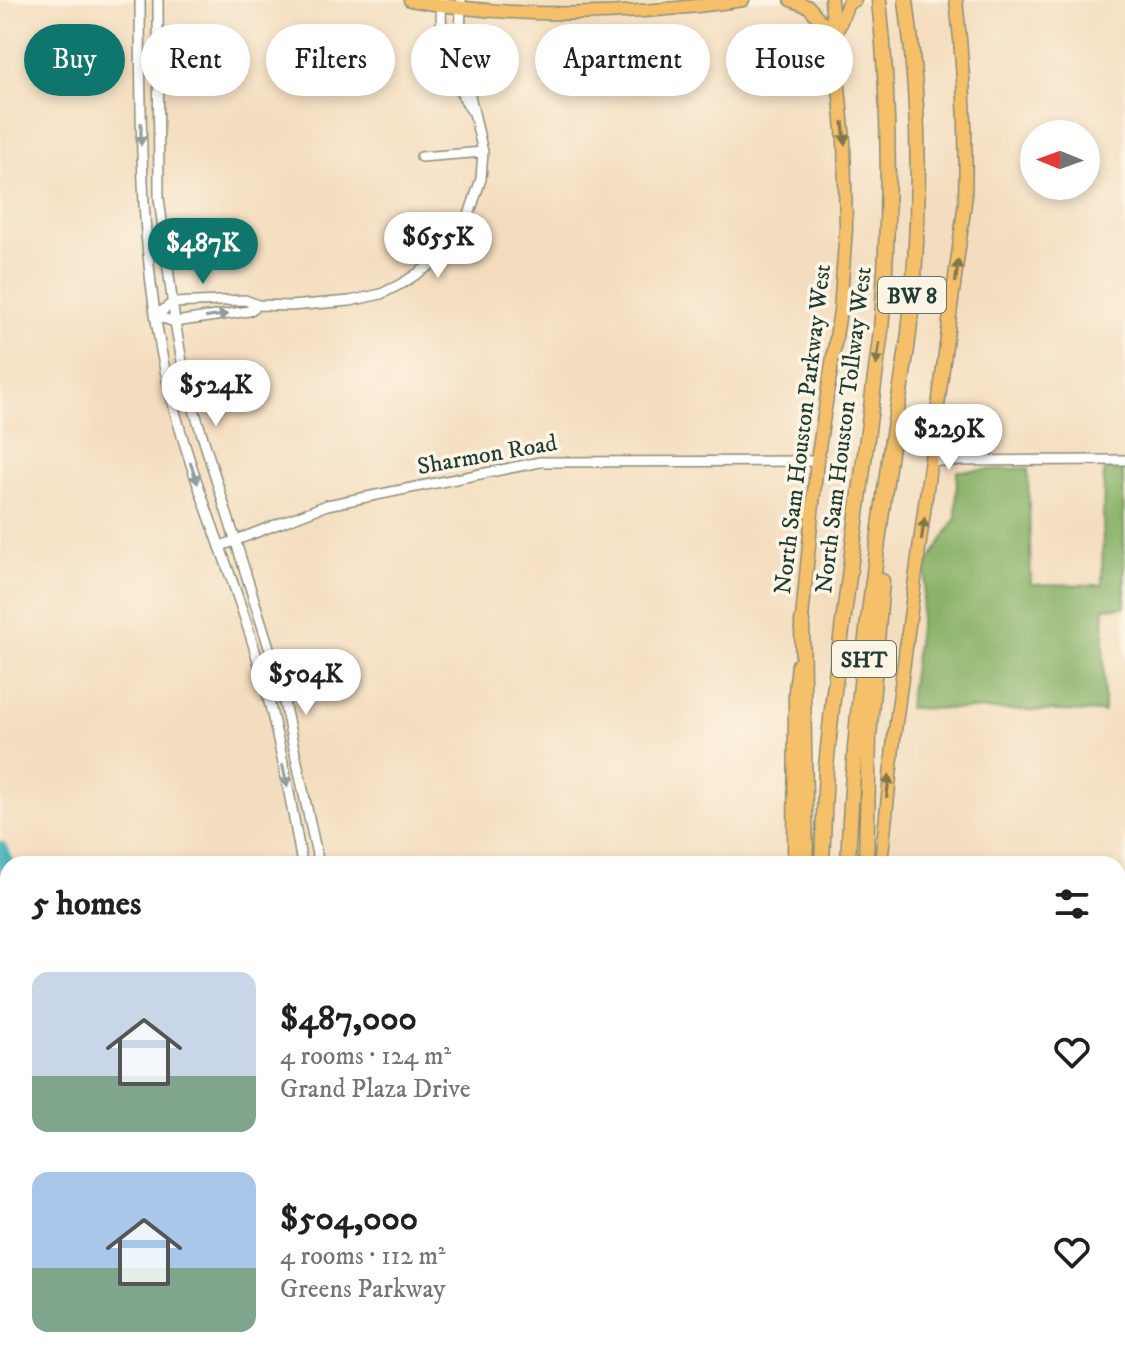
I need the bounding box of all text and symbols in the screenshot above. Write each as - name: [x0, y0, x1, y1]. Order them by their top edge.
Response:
- chip: Buy: [24, 24, 125, 96]
- chip: Rent: [141, 24, 250, 96]
- chip: Filters: [266, 24, 395, 96]
- chip: New: [411, 24, 519, 96]
- chip: Apartment: [535, 24, 710, 96]
- chip: House: [726, 24, 853, 96]
- north arrow: [1020, 120, 1100, 200]
- map controls: [1020, 120, 1100, 200]
- one-way arrow: [837, 121, 850, 146]
- one-way arrow: [135, 122, 147, 147]
- pin: $655K: [382, 212, 494, 280]
- pin: $487K: [147, 218, 259, 286]
- text: $655K: [402, 221, 474, 254]
- text: $487K: [166, 227, 240, 260]
- one-way arrow: [951, 258, 964, 283]
- street label: North Sam Houston Parkway West: [768, 262, 838, 596]
- street label: North Sam Houston Tollway West: [809, 265, 879, 595]
- road number: BW 8: [878, 277, 946, 313]
- one-way arrow: [205, 309, 230, 322]
- one-way arrow: [871, 342, 884, 367]
- pin: $524K: [160, 360, 272, 428]
- text: $524K: [179, 369, 253, 402]
- pin: $229K: [893, 404, 1005, 472]
- text: $229K: [914, 413, 984, 446]
- street label: Sharmon Road: [415, 428, 559, 482]
- one-way arrow: [188, 462, 200, 486]
- one-way arrow: [917, 516, 930, 541]
- road number: SHT: [832, 641, 896, 677]
- pin: $504K: [250, 649, 362, 717]
- text: $504K: [269, 658, 343, 691]
- one-way arrow: [279, 763, 292, 788]
- one-way arrow: [882, 773, 895, 798]
- icon: filters: [1050, 882, 1094, 926]
- text: 5 homes: [32, 883, 141, 925]
- text: $487,000: [280, 998, 417, 1040]
- icon: home: [96, 1004, 192, 1100]
- icon: heart: [1050, 1030, 1094, 1074]
- text: 4 rooms · 124 m²: [280, 1040, 451, 1073]
- text: Grand Plaza Drive: [280, 1073, 471, 1106]
- text: $504,000: [280, 1198, 418, 1240]
- icon: home: [96, 1204, 192, 1300]
- icon: heart: [1050, 1230, 1094, 1274]
- text: 4 rooms · 112 m²: [280, 1240, 446, 1273]
- text: Greens Parkway: [280, 1273, 446, 1306]

